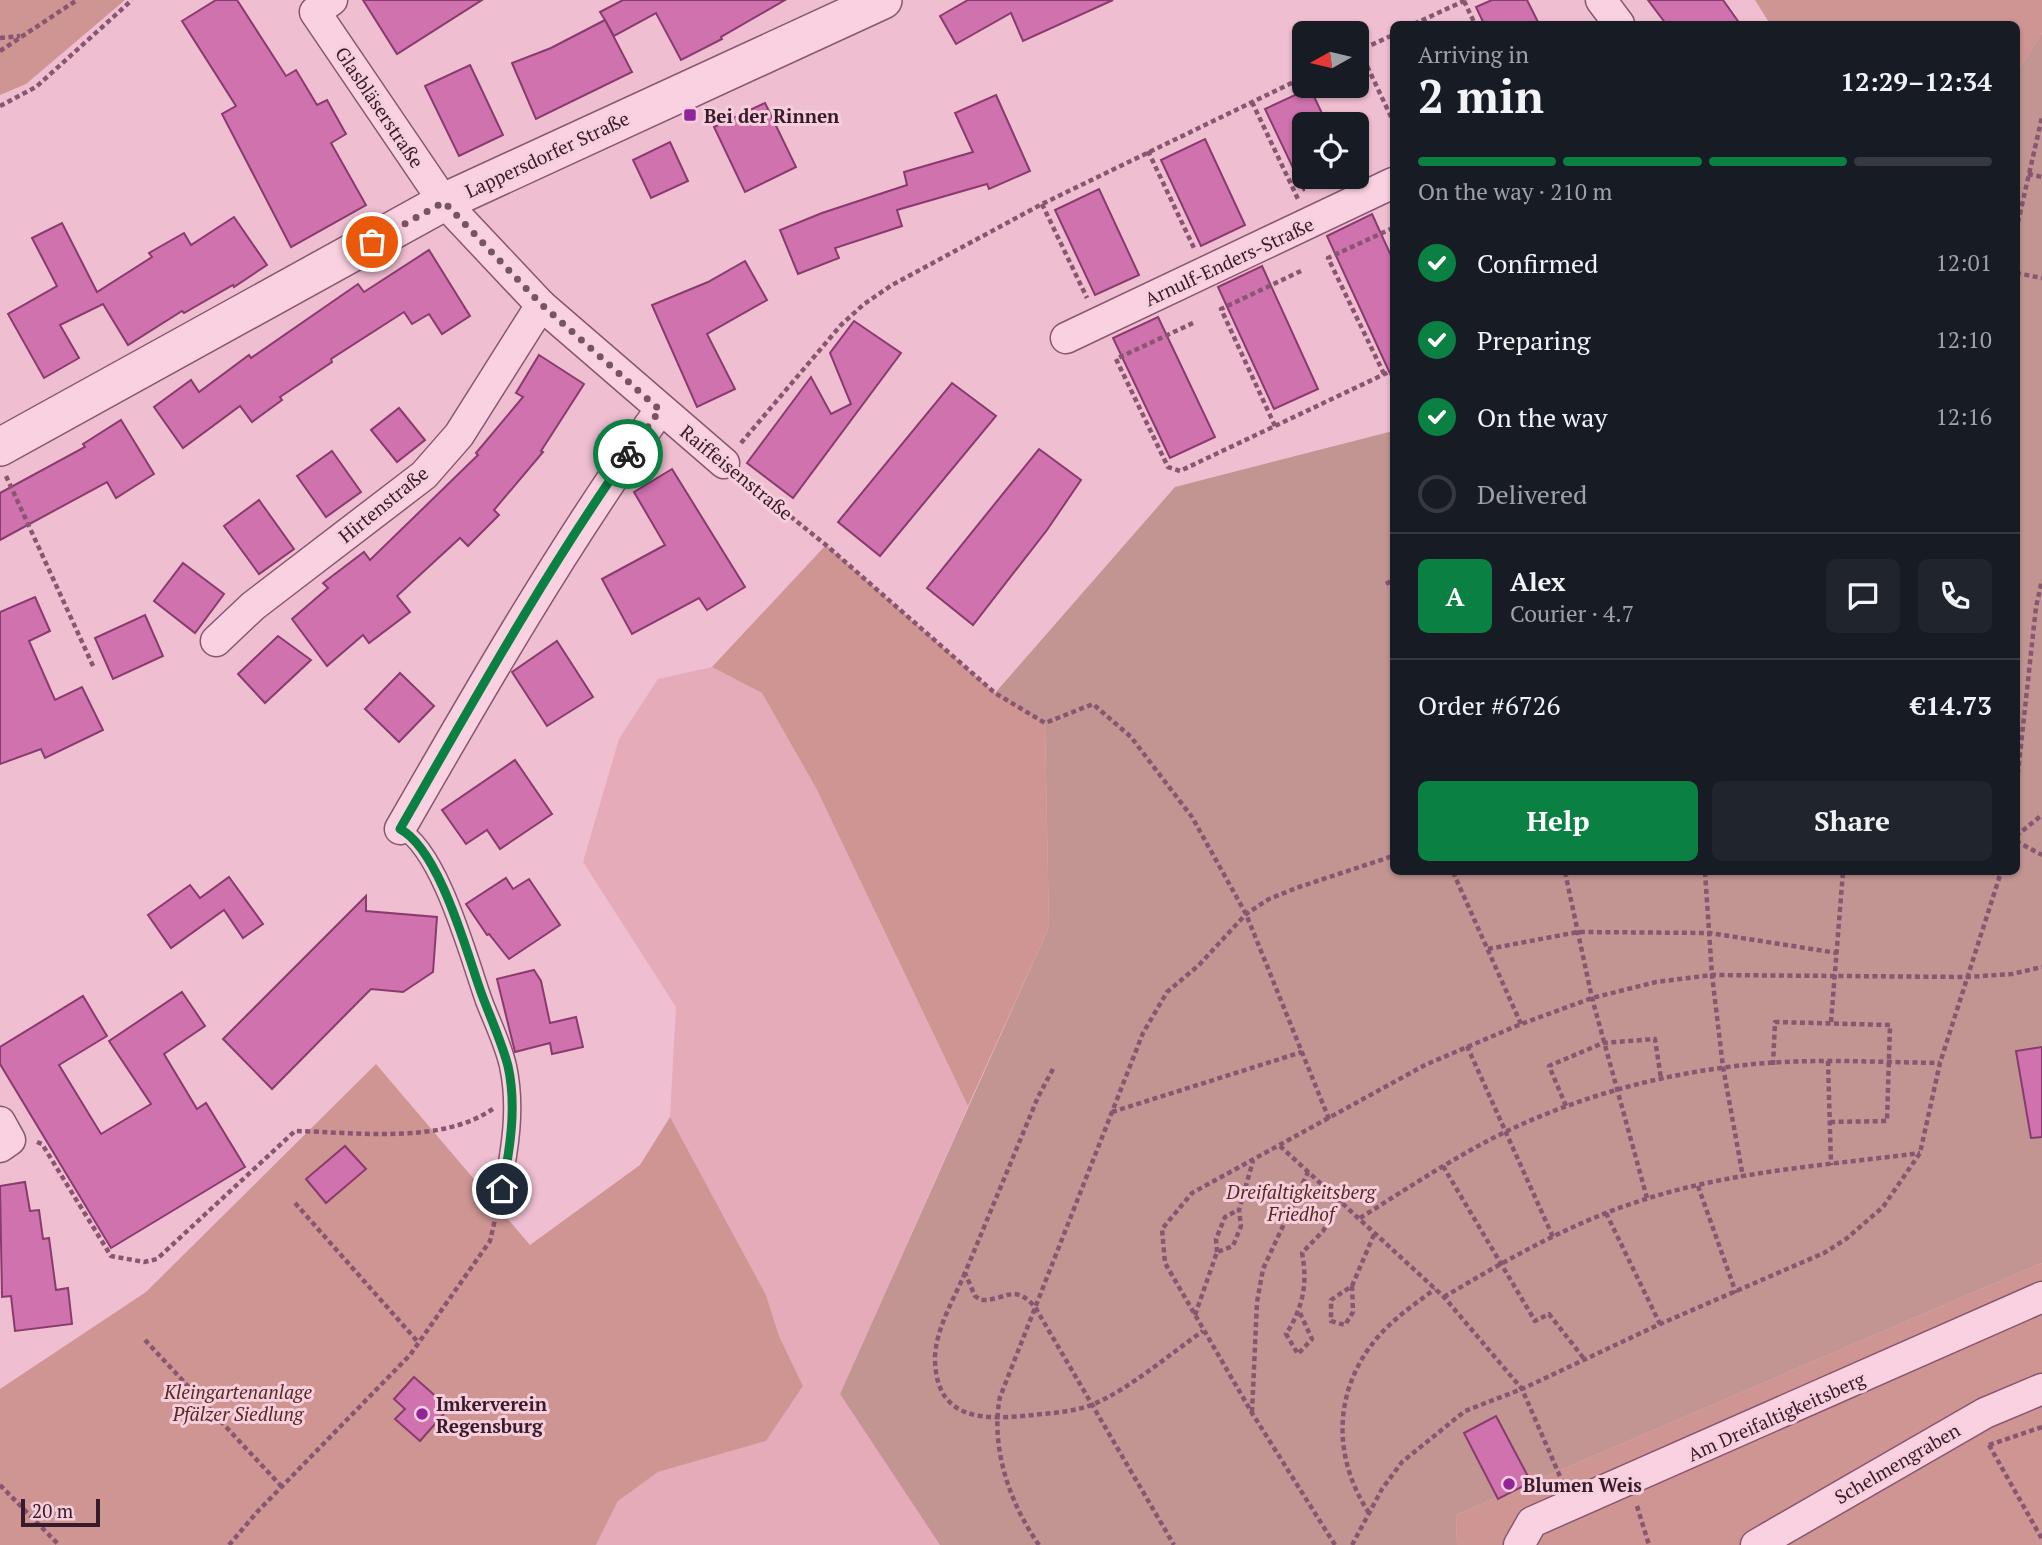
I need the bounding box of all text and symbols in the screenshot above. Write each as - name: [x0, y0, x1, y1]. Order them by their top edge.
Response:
- north arrow: [1292, 21, 1368, 98]
- map controls: [1292, 21, 1369, 189]
- text: Arriving in: [1418, 39, 1529, 70]
- street label: Glasbläserstraße: [330, 41, 430, 173]
- text: 12:29–12:34: [1840, 64, 1992, 98]
- text: 2 min: [1418, 65, 1544, 126]
- place label: Bei der Rinnen: [704, 103, 840, 128]
- street label: Lappersdorfer Straße: [461, 105, 633, 203]
- marker: Bei der Rinnen: [682, 107, 698, 123]
- button: locate: [1292, 112, 1369, 189]
- text: On the way · 210 m: [1418, 176, 1612, 207]
- street label: Arnulf-Enders-Straße: [1140, 211, 1318, 311]
- pin: [342, 212, 402, 272]
- icon: bag: [353, 223, 391, 261]
- icon: check: [1418, 244, 1456, 282]
- text: Confirmed: [1477, 246, 1598, 280]
- text: 12:01: [1935, 247, 1992, 278]
- icon: check: [1418, 321, 1456, 359]
- text: Preparing: [1477, 323, 1590, 357]
- text: 12:10: [1935, 324, 1992, 355]
- icon: check: [1418, 398, 1456, 436]
- text: On the way: [1477, 400, 1608, 434]
- text: 12:16: [1935, 401, 1992, 432]
- courier: [593, 419, 663, 489]
- street label: Raiffeisenstraße: [675, 419, 799, 525]
- icon: bike: [609, 435, 647, 473]
- street label: Hirtenstraße: [333, 460, 433, 548]
- text: Delivered: [1477, 477, 1587, 511]
- button: chat: [1826, 559, 1900, 633]
- button: phone: [1918, 559, 1992, 633]
- text: Alex: [1510, 564, 1566, 598]
- text: A: [1446, 579, 1464, 613]
- text: Courier · 4.7: [1510, 598, 1634, 629]
- text: Order #6726: [1418, 688, 1560, 722]
- text: €14.73: [1911, 688, 1992, 722]
- button: Help: [1418, 781, 1698, 861]
- button: Share: [1712, 781, 1992, 861]
- pin: [472, 1159, 532, 1219]
- icon: home: [483, 1170, 521, 1208]
- park label: Dreifaltigkeitsberg Friedhof: [1225, 1179, 1377, 1226]
- street label: Am Dreifaltigkeitsberg: [1683, 1365, 1870, 1466]
- park label: Kleingartenanlage Pfälzer Siedlung: [163, 1379, 312, 1426]
- place label: Imkerverein Regensburg: [436, 1391, 548, 1438]
- marker: Imkerverein Regensburg: [414, 1406, 430, 1422]
- street label: Schelmengraben: [1830, 1417, 1964, 1509]
- place label: Blumen Weis: [1523, 1472, 1642, 1497]
- marker: Blumen Weis: [1501, 1476, 1517, 1492]
- scale bar: [21, 1496, 100, 1528]
- text: 20 m: [32, 1498, 73, 1523]

